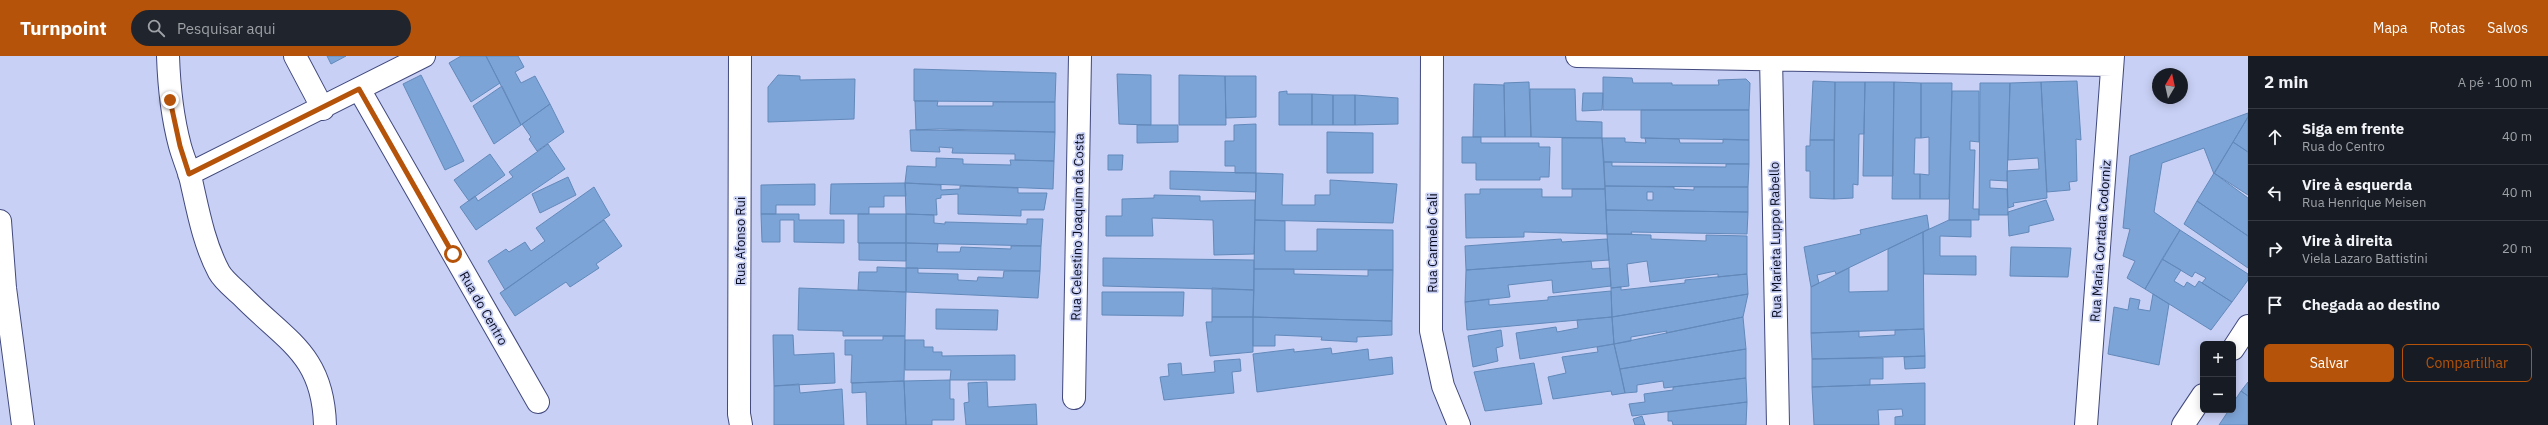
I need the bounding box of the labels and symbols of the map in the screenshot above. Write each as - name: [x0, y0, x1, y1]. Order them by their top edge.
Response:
- north arrow: [2152, 68, 2188, 104]
- route end: [161, 91, 179, 109]
- street label: Rua Celestino Joaquim da Costa: [1067, 133, 1088, 321]
- street label: Rua Maria Cortada Codorniz: [2086, 160, 2115, 322]
- street label: Rua Marieta Luppo Rabello: [1766, 162, 1785, 318]
- street label: Rua Carmelo Cali: [1424, 193, 1441, 293]
- street label: Rua Afonso Rui: [732, 197, 749, 285]
- route start: [444, 245, 462, 263]
- street label: Rua do Centro: [456, 268, 512, 348]

